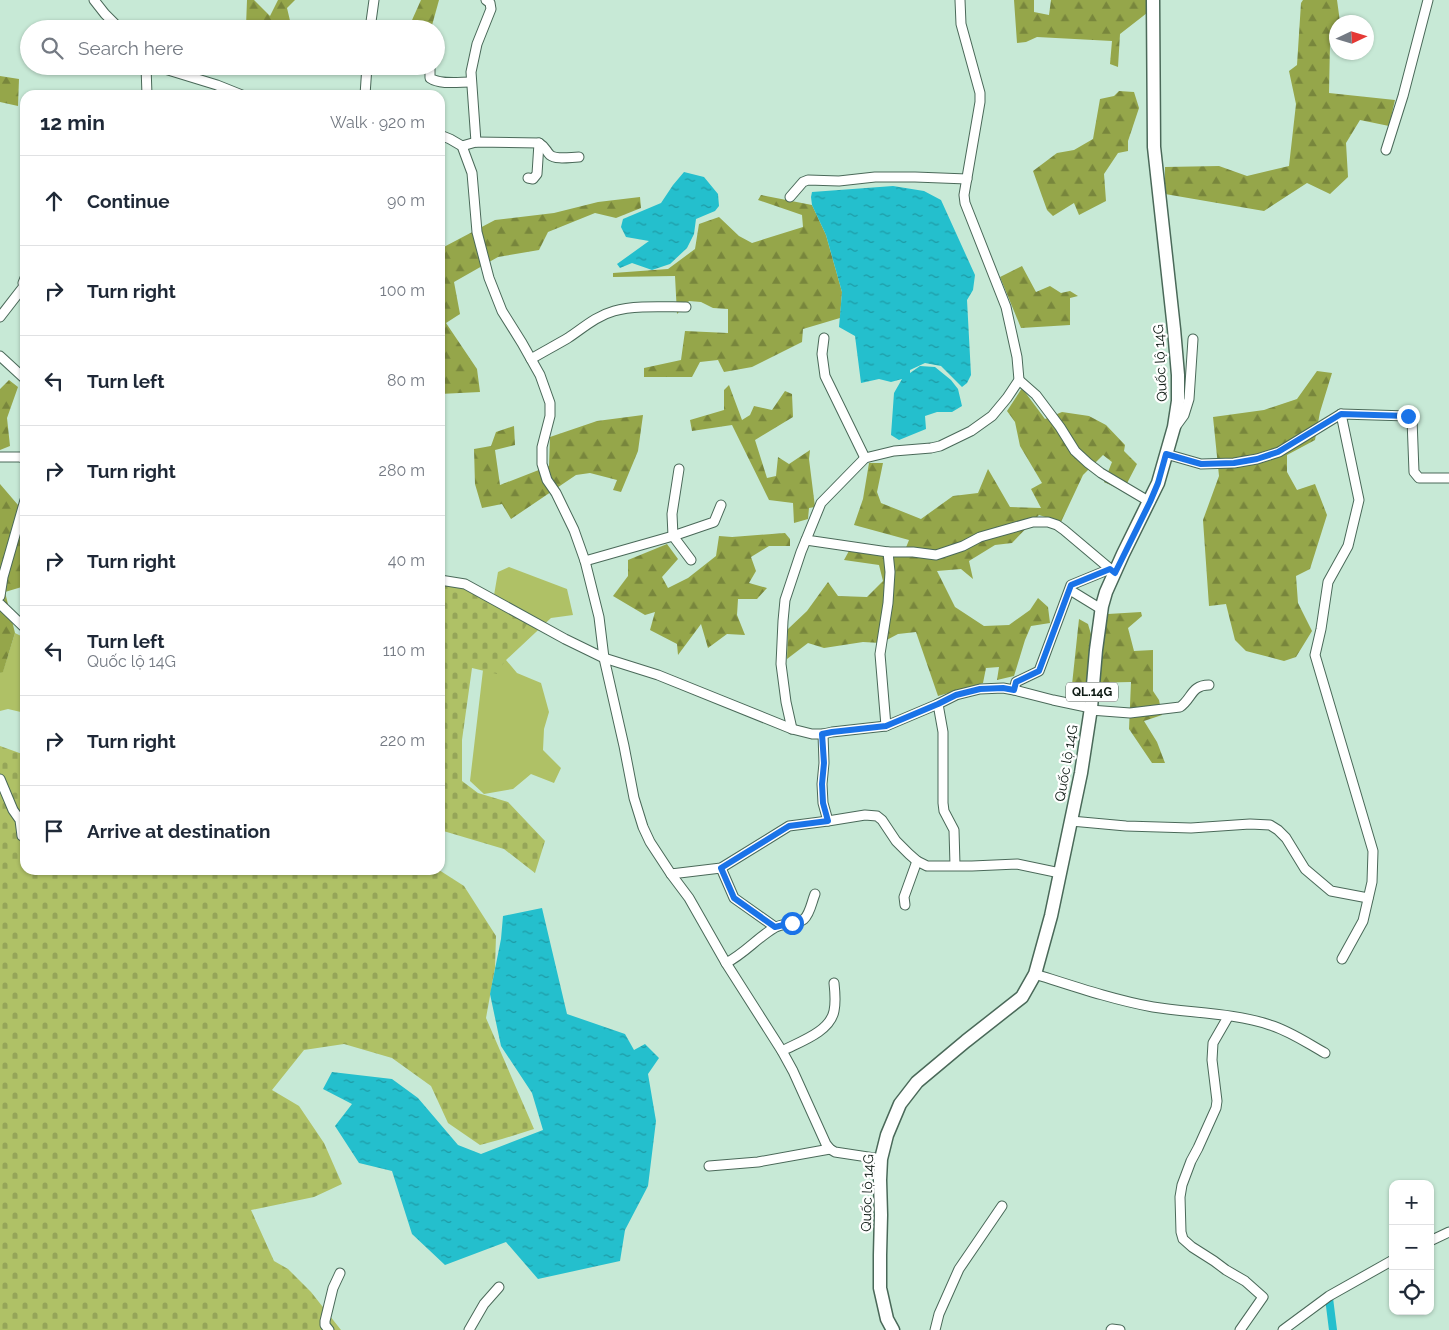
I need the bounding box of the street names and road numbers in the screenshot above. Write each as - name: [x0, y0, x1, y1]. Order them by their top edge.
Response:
- street label: Quốc lộ 14G: [1150, 324, 1170, 402]
- road number: QL.14G: [1066, 682, 1118, 702]
- street label: Quốc lộ 14G: [1051, 723, 1081, 803]
- street label: Quốc lộ 14G: [858, 1154, 876, 1232]

